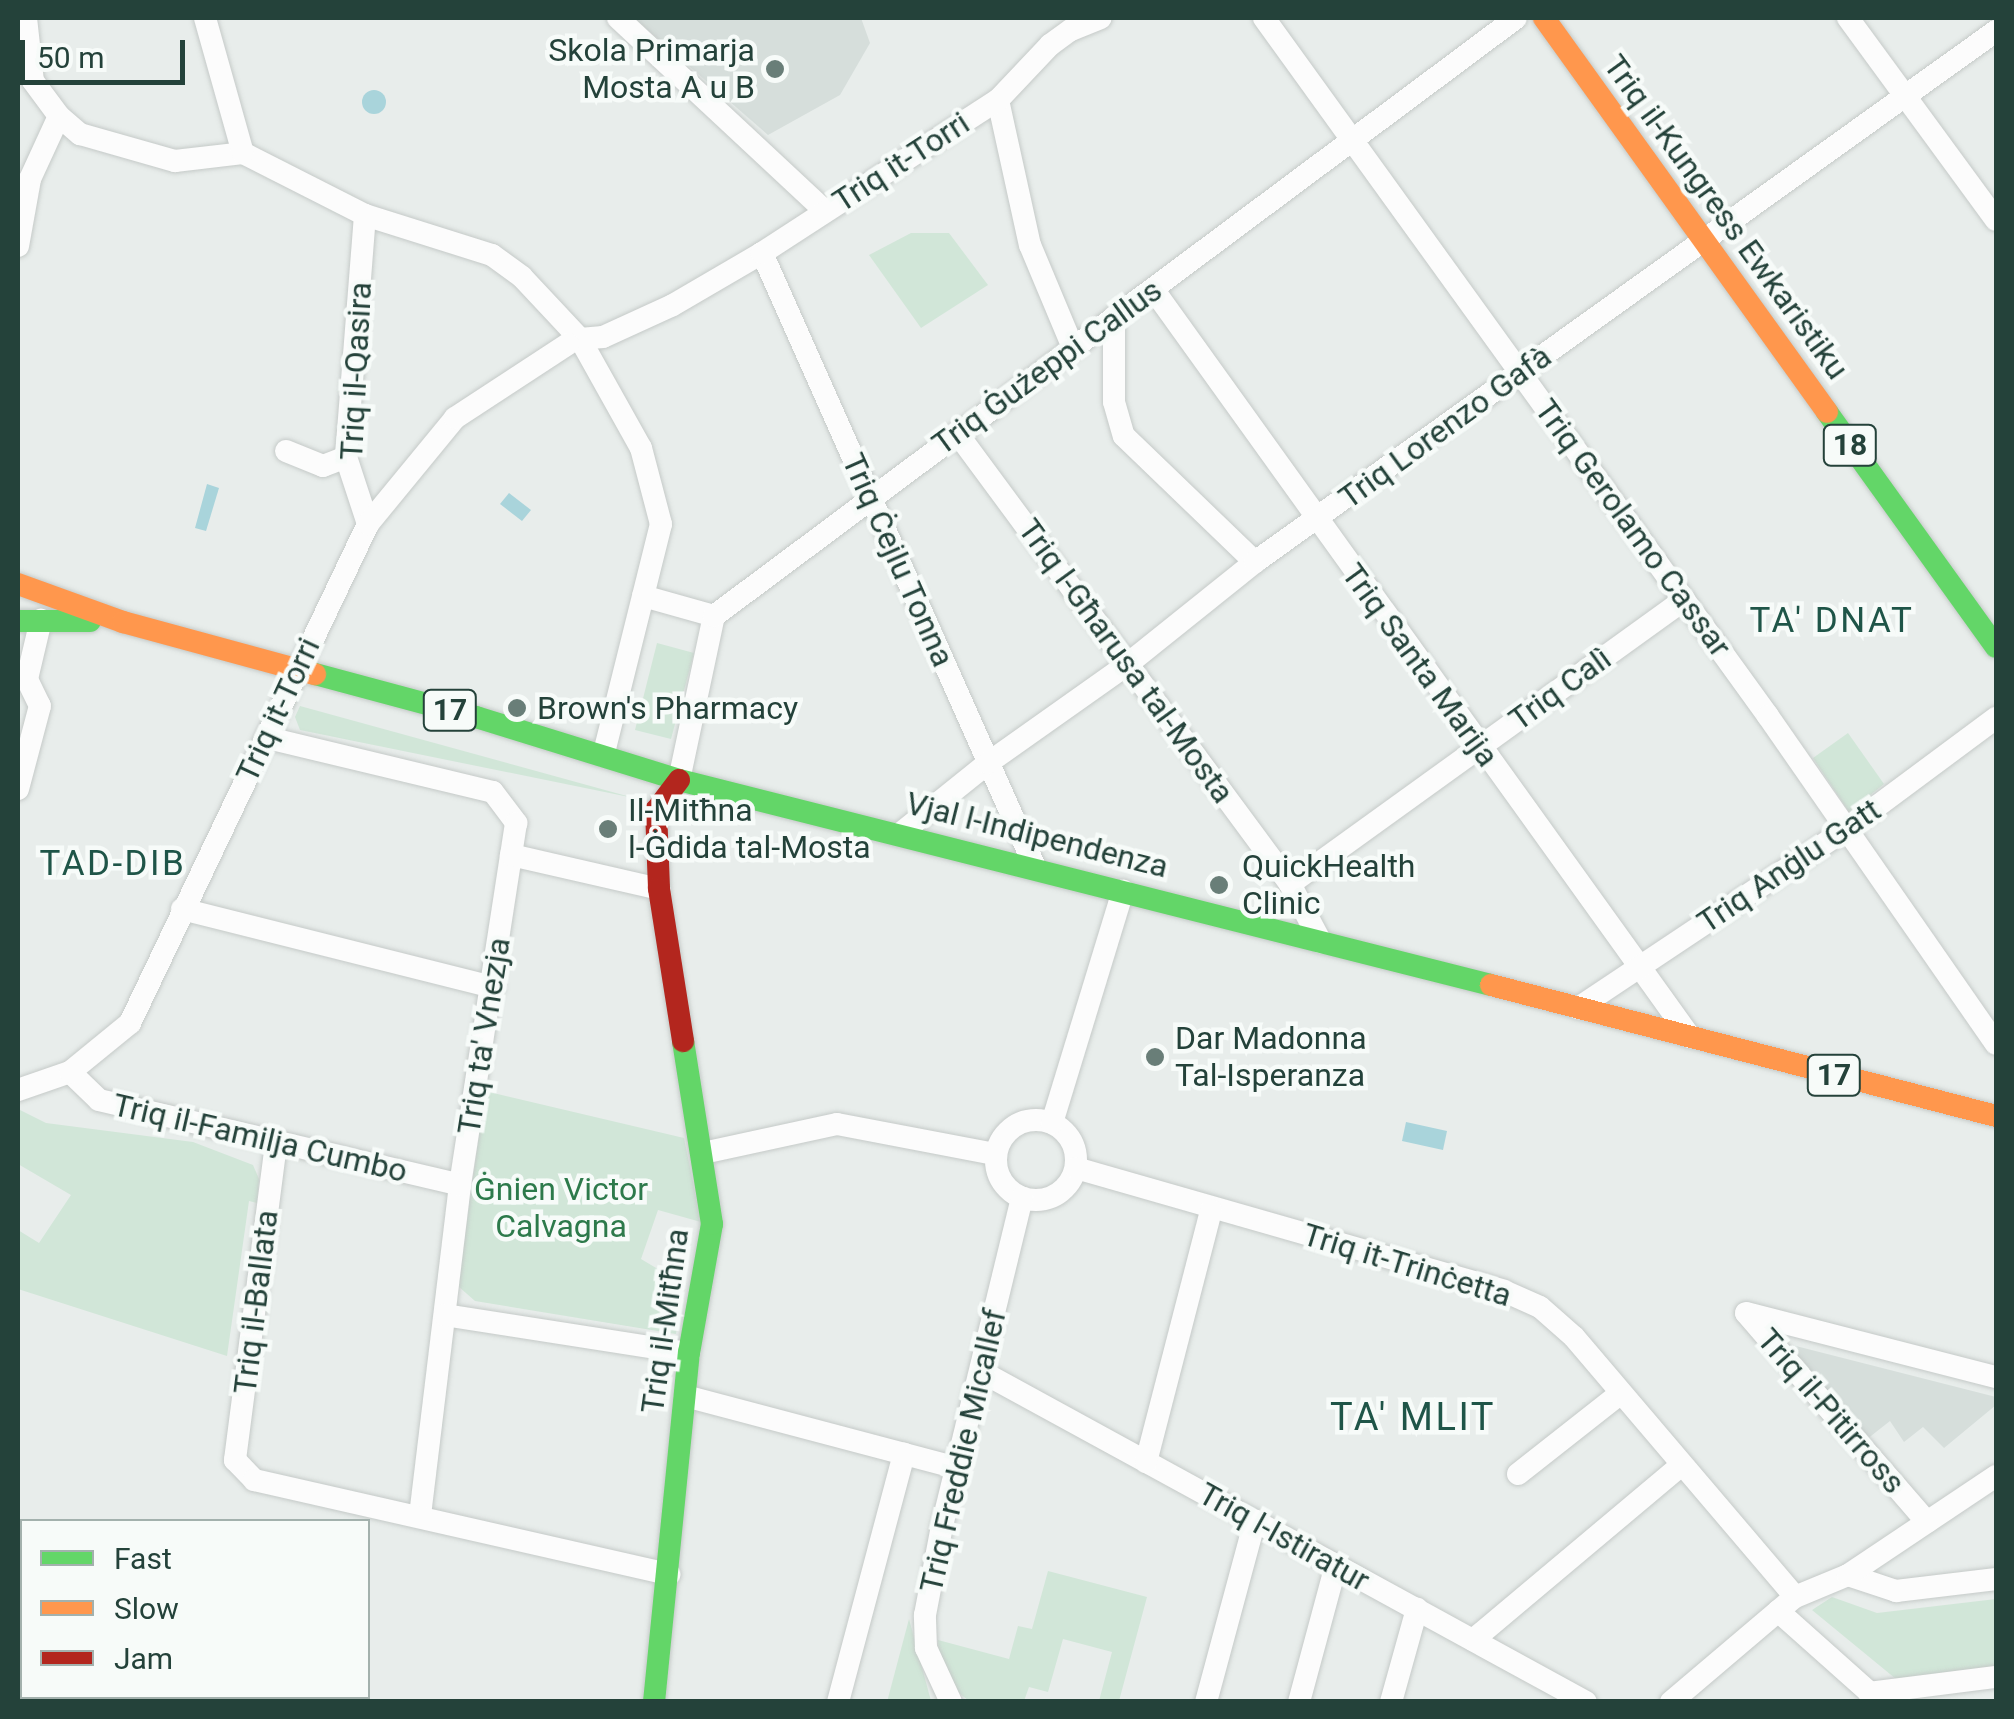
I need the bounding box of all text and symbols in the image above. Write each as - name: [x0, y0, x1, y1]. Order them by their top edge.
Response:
- scale bar: [25, 20, 190, 82]
- place label: Skola Primarja Mosta A u B: [548, 32, 755, 107]
- text: 50 m: [37, 40, 104, 75]
- street label: Triq il-Kungress Ewkaristiku: [1595, 47, 1857, 387]
- marker: Skola Primarja Mosta A u B: [764, 58, 786, 80]
- street label: Triq it-Torri: [826, 104, 976, 220]
- street label: Triq Ġużeppi Callus: [925, 271, 1169, 463]
- street label: Triq il-Qasira: [332, 281, 380, 461]
- street label: Triq Lorenzo Gafà: [1331, 337, 1559, 517]
- street label: Triq Gerolamo Cassar: [1527, 392, 1739, 664]
- road number: 18: [1822, 420, 1878, 470]
- street label: Triq Ċejlu Tonna: [834, 447, 962, 673]
- street label: Triq l-Għarusa tal-Mosta: [1010, 511, 1242, 811]
- street label: Triq Santa Marija: [1333, 556, 1507, 774]
- district label: TA' DNAT: [1750, 600, 1914, 642]
- street label: Triq it-Torri: [228, 632, 328, 788]
- street label: Triq Calì: [1502, 639, 1618, 739]
- road number: 17: [422, 685, 478, 735]
- place label: Brown's Pharmacy: [537, 689, 798, 727]
- marker: Brown's Pharmacy: [506, 697, 528, 719]
- street label: Vjal l-Indipendenza: [902, 784, 1172, 886]
- street label: Triq Anġlu Gatt: [1690, 791, 1888, 941]
- place label: Il-Mitħna l-Ġdida tal-Mosta: [628, 792, 871, 867]
- marker: Il-Mitħna l-Ġdida tal-Mosta: [597, 818, 619, 840]
- district label: TAD-DIB: [40, 843, 186, 885]
- place label: QuickHealth Clinic: [1242, 848, 1415, 923]
- marker: QuickHealth Clinic: [1206, 872, 1232, 898]
- street label: Triq ta' Vnezja: [449, 935, 519, 1137]
- place label: Dar Madonna Tal-Isperanza: [1175, 1020, 1367, 1095]
- marker: Dar Madonna Tal-Isperanza: [1144, 1046, 1166, 1068]
- road number: 17: [1806, 1050, 1862, 1100]
- street label: Triq il-Familja Cumbo: [109, 1085, 411, 1191]
- park label: Ġnien Victor Calvagna: [474, 1171, 648, 1246]
- street label: Triq il-Ballata: [226, 1208, 286, 1396]
- street label: Triq it-Trinċetta: [1298, 1215, 1516, 1315]
- street label: Triq il-Mitħna: [633, 1226, 697, 1416]
- street label: Triq Freddie Micallef: [912, 1306, 1014, 1596]
- street label: Triq il-Pitirross: [1749, 1321, 1913, 1501]
- district label: TA' MLIT: [1330, 1395, 1496, 1441]
- street label: Triq l-Istiratur: [1192, 1474, 1376, 1600]
- legend: [20, 1519, 370, 1699]
- text: Fast: [114, 1541, 172, 1576]
- text: Slow: [114, 1591, 179, 1626]
- text: Jam: [114, 1641, 173, 1676]

